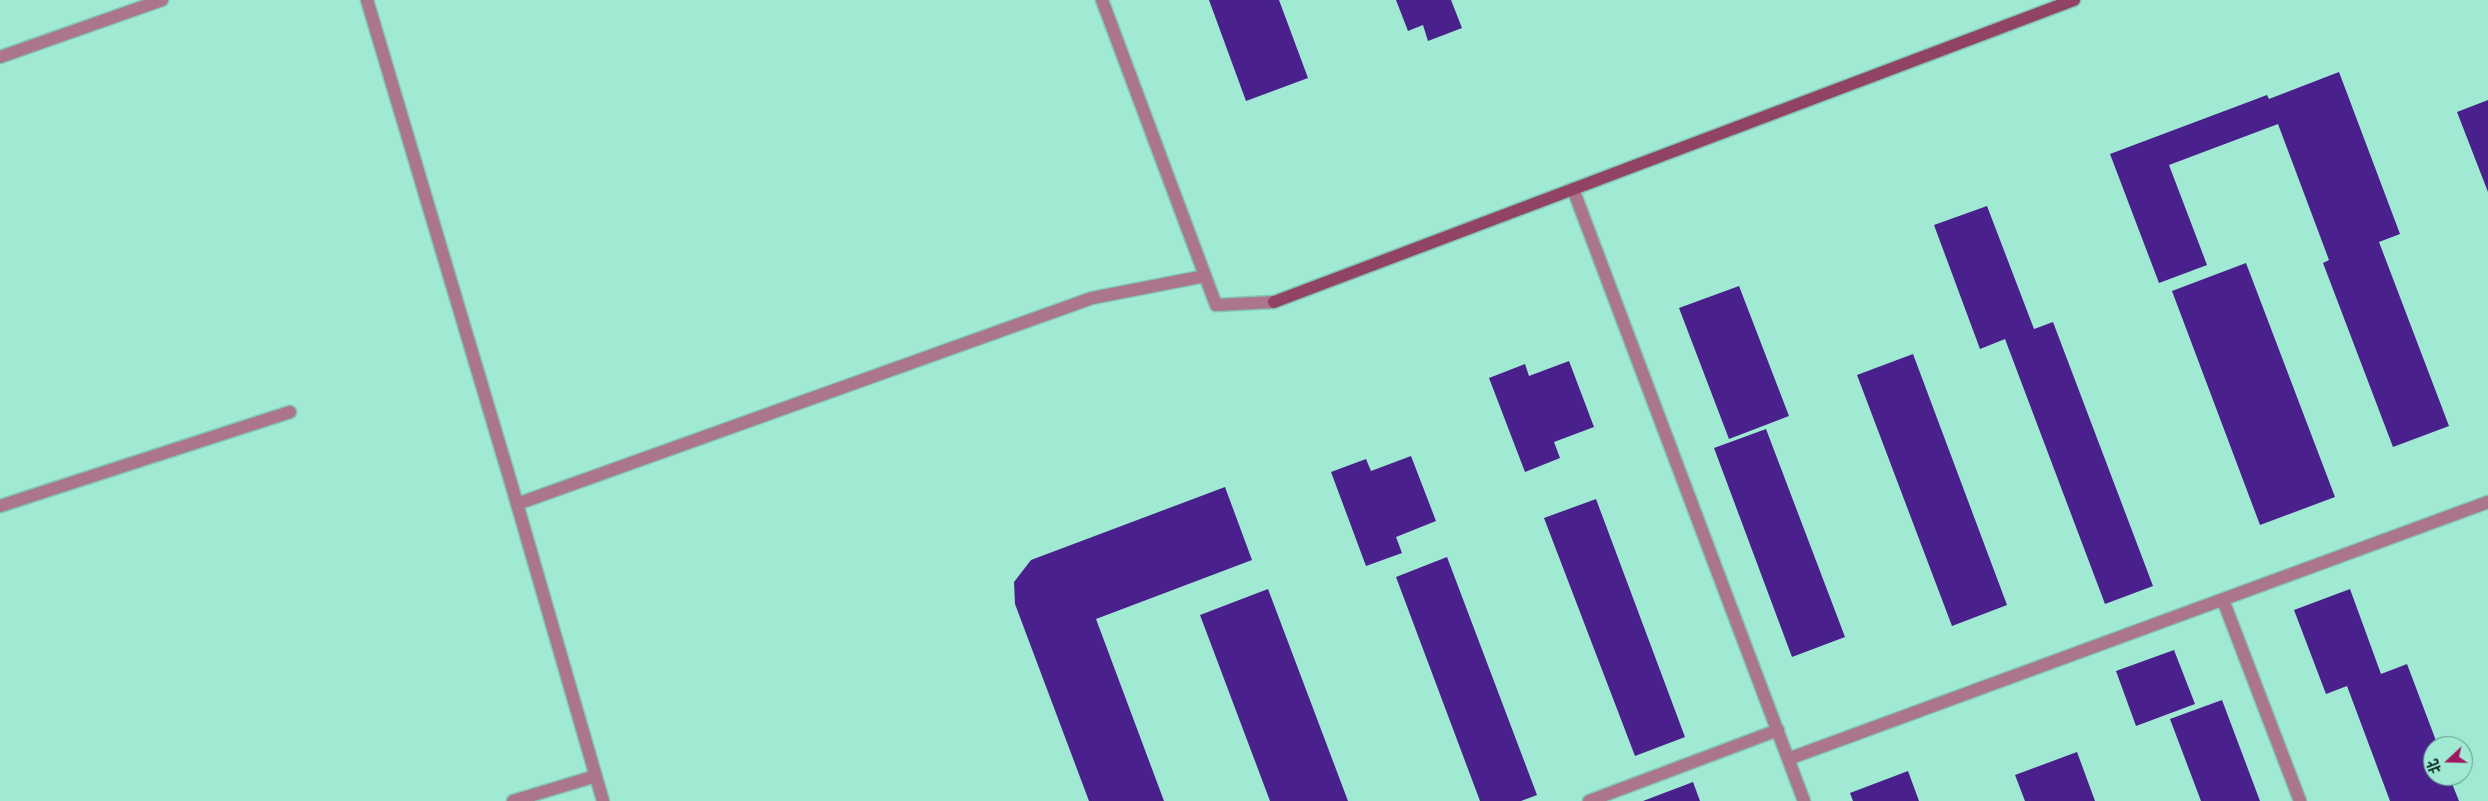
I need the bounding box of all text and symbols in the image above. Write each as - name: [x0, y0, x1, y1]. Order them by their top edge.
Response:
- north arrow: [2423, 736, 2473, 786]
- text: 北: [2424, 757, 2445, 776]

